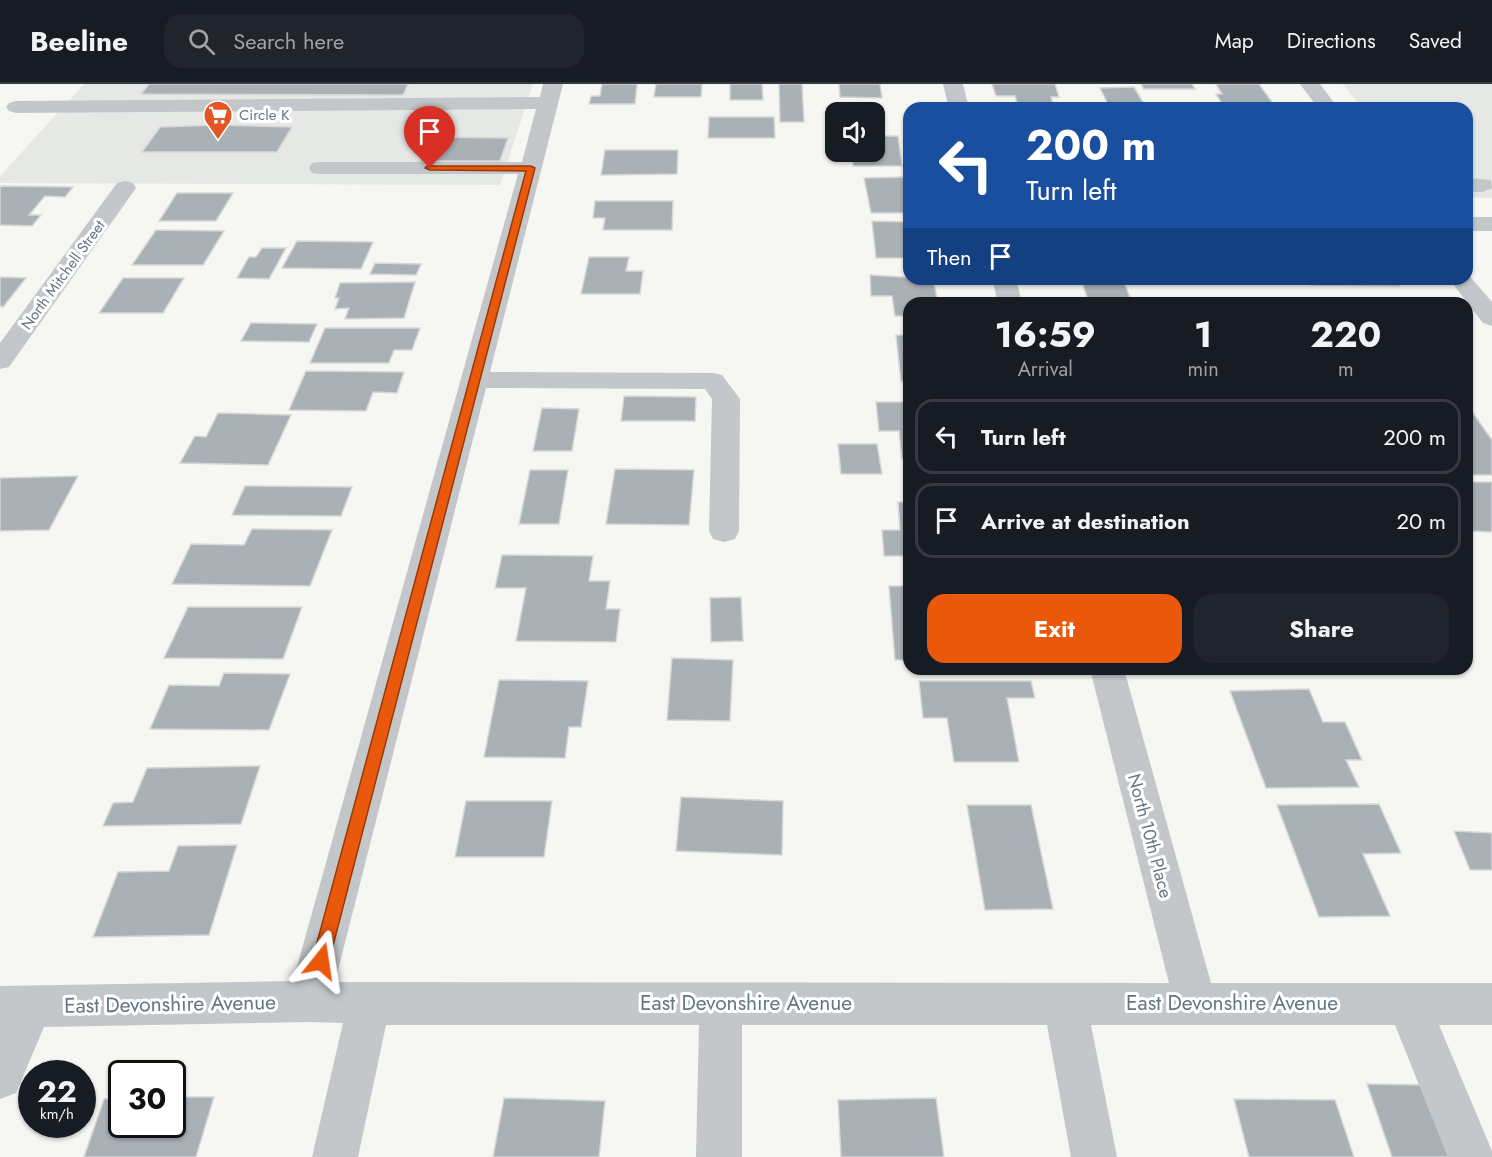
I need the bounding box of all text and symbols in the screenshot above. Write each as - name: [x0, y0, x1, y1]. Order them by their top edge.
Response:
- search box: [164, 14, 584, 68]
- text: Beeline: [30, 21, 128, 62]
- icon: search: [185, 25, 218, 58]
- text: Search here: [233, 25, 344, 57]
- text: Map: [1215, 26, 1254, 56]
- text: Directions: [1287, 26, 1376, 56]
- text: Saved: [1409, 26, 1462, 56]
- supermarket icon: Circle K: [202, 99, 234, 141]
- map controls: [825, 102, 885, 162]
- button: sound: [825, 102, 885, 162]
- place label: Circle K: [239, 104, 290, 126]
- pin: [404, 106, 455, 168]
- icon: arrive: [413, 115, 446, 148]
- text: 200 m: [1026, 115, 1156, 176]
- icon: left: [927, 126, 1005, 204]
- text: Turn left: [1026, 171, 1116, 210]
- street label: North Mitchell Street: [16, 215, 111, 334]
- icon: arrive: [984, 240, 1017, 273]
- text: Then: [927, 241, 972, 273]
- text: 16:59: [995, 308, 1096, 360]
- text: 1: [1194, 308, 1212, 360]
- text: 220: [1310, 308, 1381, 360]
- text: Arrival: [1018, 355, 1073, 384]
- text: min: [1187, 355, 1219, 384]
- text: m: [1338, 355, 1354, 384]
- icon: left: [930, 420, 963, 453]
- text: Turn left: [981, 421, 1066, 453]
- text: 200 m: [1383, 421, 1446, 453]
- icon: arrive: [930, 504, 963, 537]
- text: Arrive at destination: [981, 505, 1190, 537]
- text: 20 m: [1397, 505, 1446, 537]
- button: Exit: [927, 594, 1182, 663]
- button: Share: [1194, 594, 1449, 663]
- street label: North 10th Place: [1121, 771, 1179, 901]
- position arrow: [289, 929, 353, 993]
- street label: East Devonshire Avenue: [64, 987, 276, 1021]
- street label: East Devonshire Avenue: [640, 988, 852, 1018]
- street label: East Devonshire Avenue: [1126, 988, 1338, 1018]
- speed limit sign: 30: [108, 1060, 186, 1138]
- text: 22: [37, 1070, 77, 1113]
- text: km/h: [40, 1103, 74, 1125]

